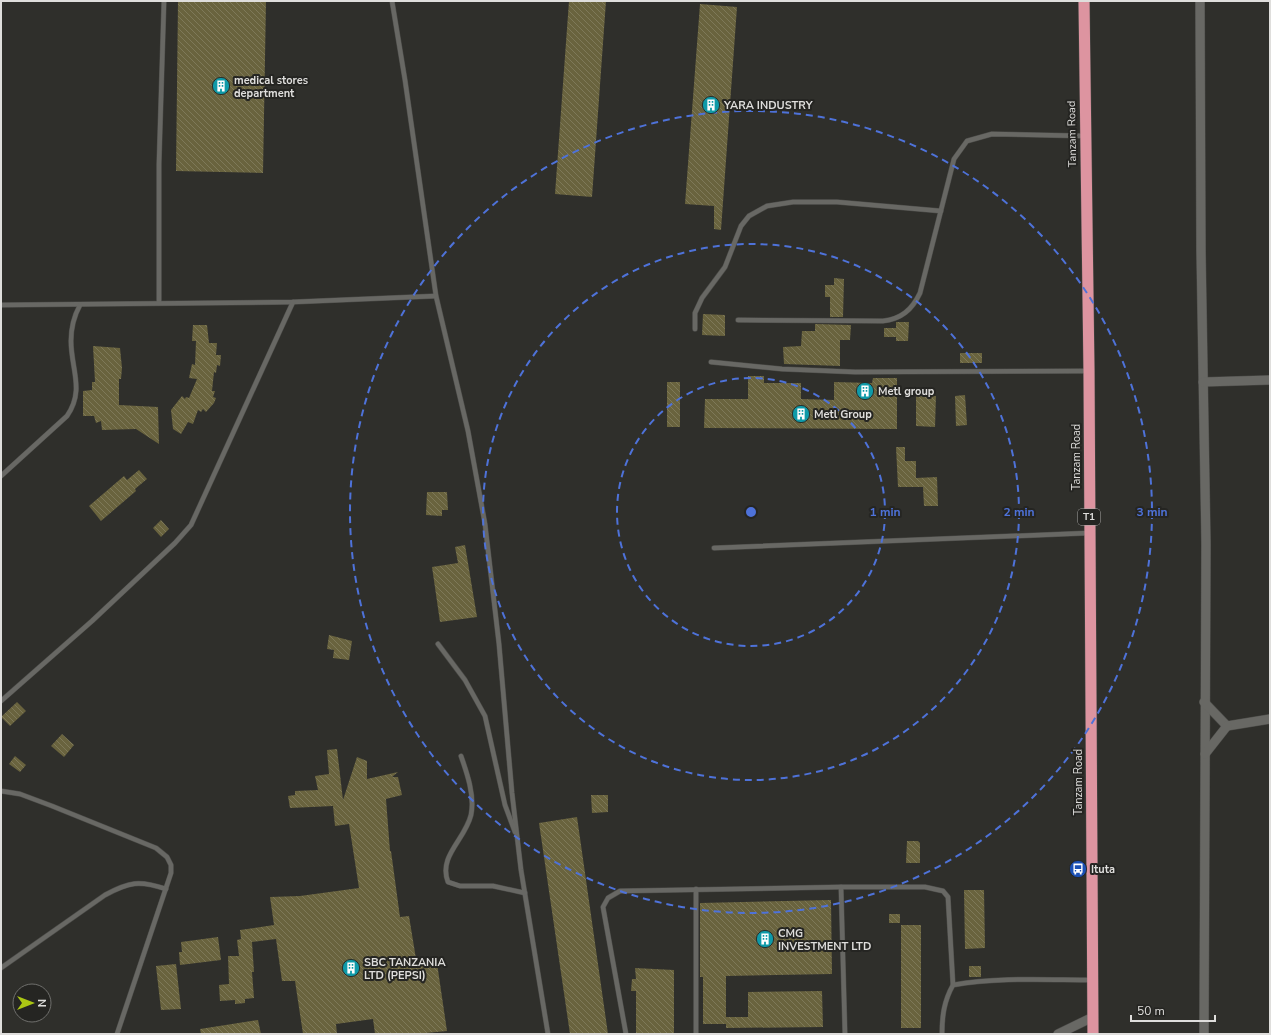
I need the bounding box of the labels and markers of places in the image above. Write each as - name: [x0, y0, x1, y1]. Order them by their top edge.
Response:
- place label: medical stores department: [234, 73, 308, 101]
- building icon: medical stores department: [211, 76, 231, 96]
- building icon: YARA INDUSTRY: [701, 95, 721, 115]
- place label: YARA INDUSTRY: [723, 98, 814, 113]
- building icon: Metl group: [855, 381, 875, 401]
- place label: Metl group: [878, 384, 935, 399]
- building icon: Metl Group: [791, 404, 811, 424]
- place label: Metl Group: [814, 407, 872, 422]
- centre of rings: [744, 505, 758, 519]
- bus stop icon: Ituta: [1068, 859, 1088, 879]
- place label: Ituta: [1091, 862, 1115, 877]
- place label: CMG INVESTMENT LTD: [778, 926, 871, 954]
- building icon: CMG INVESTMENT LTD: [755, 929, 775, 949]
- place label: SBC TANZANIA LTD (PEPSI): [364, 955, 446, 983]
- building icon: SBC TANZANIA LTD (PEPSI): [341, 958, 361, 978]

